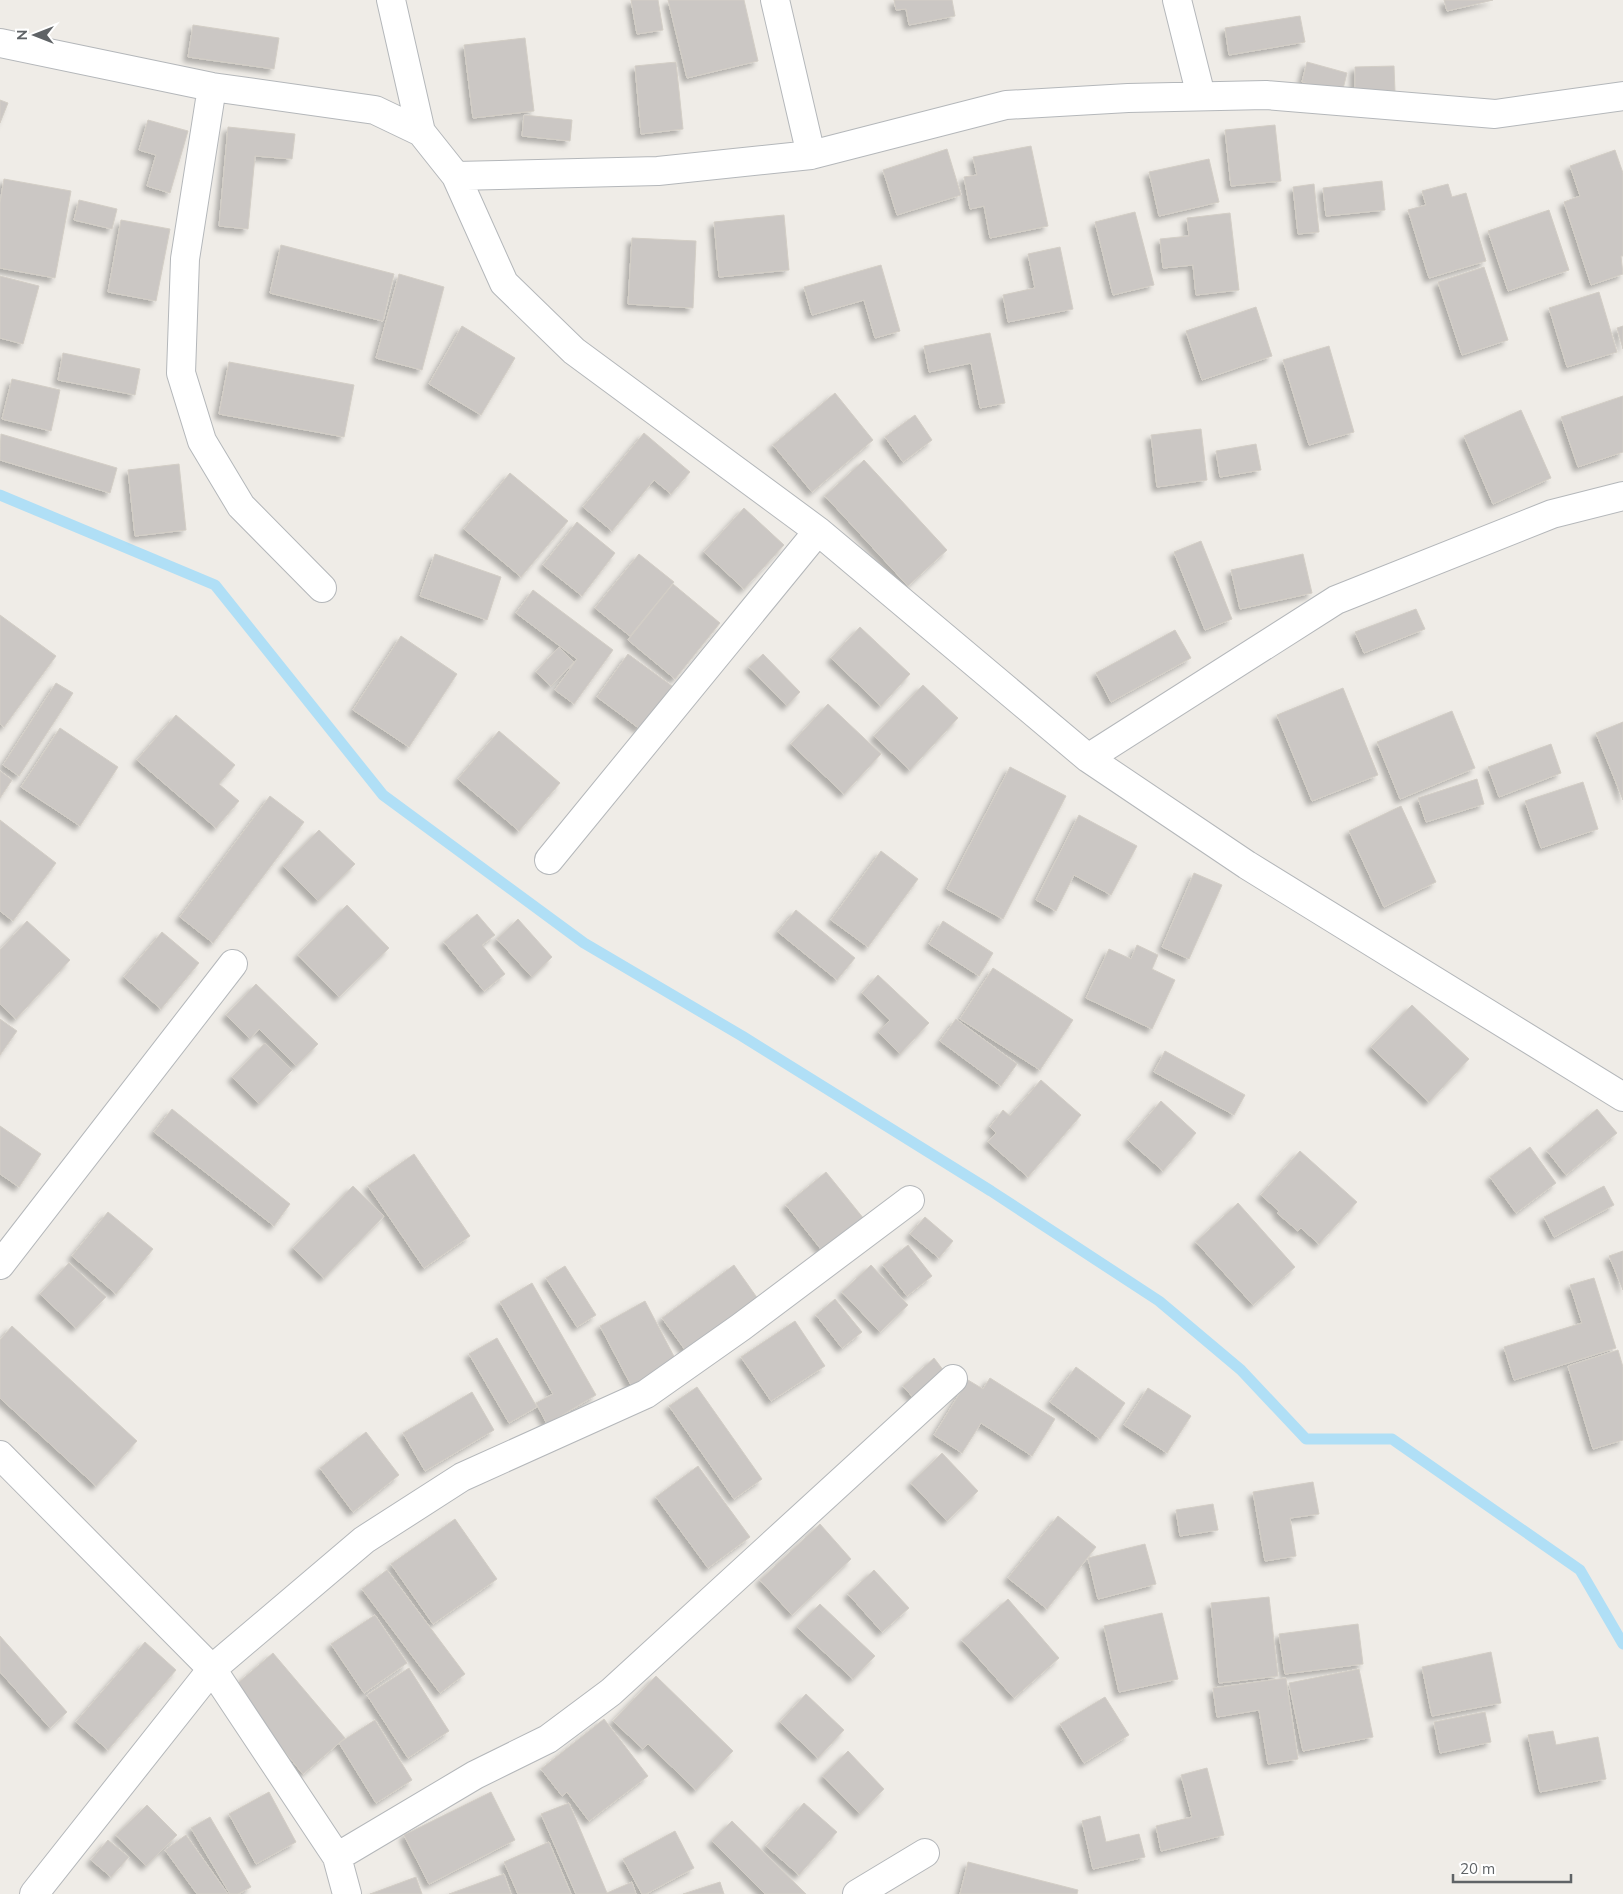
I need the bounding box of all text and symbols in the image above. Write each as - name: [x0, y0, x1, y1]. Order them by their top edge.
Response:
- north arrow: [10, 10, 60, 60]
- text: N: [13, 30, 31, 40]
- scale bar: [1453, 1852, 1570, 1884]
- text: 20 m: [1460, 1859, 1495, 1878]

